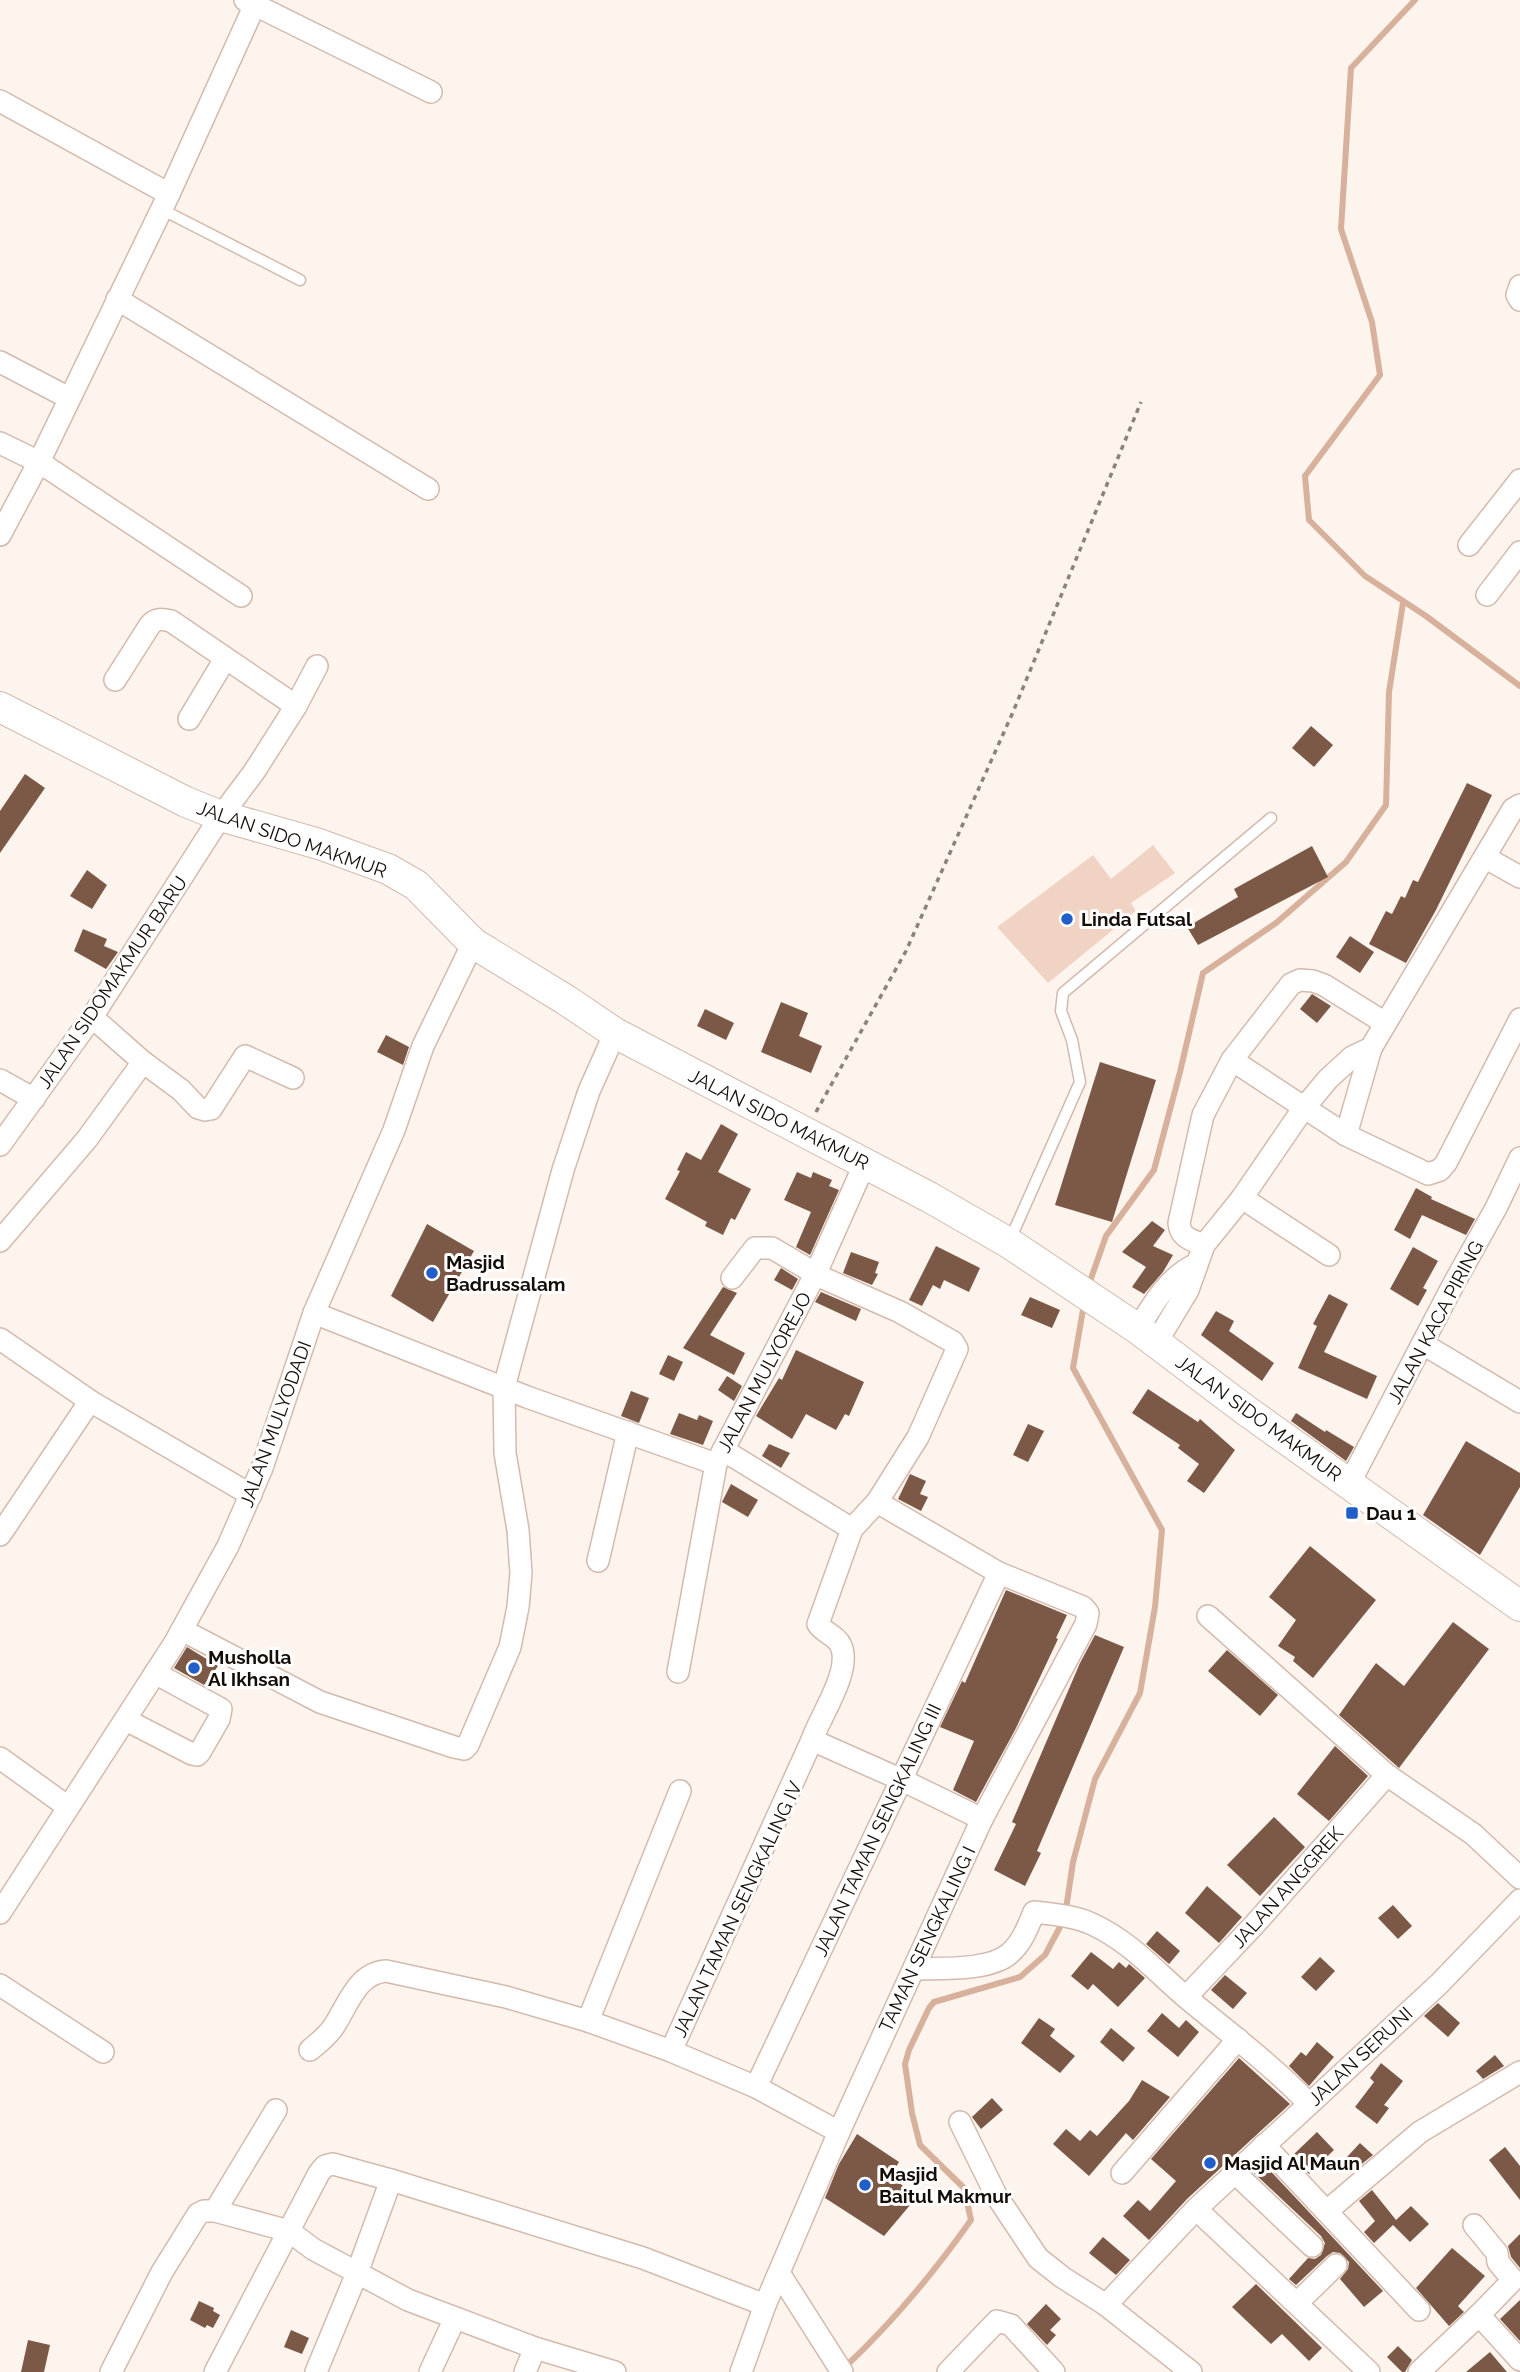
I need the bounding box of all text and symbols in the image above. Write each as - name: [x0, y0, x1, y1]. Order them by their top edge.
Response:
- street label: JALAN SIDO MAKMUR: [194, 796, 390, 882]
- street label: JALAN SIDOMAKMUR BARU: [33, 872, 191, 1092]
- place label: Linda Futsal: [1081, 908, 1193, 930]
- marker: Linda Futsal: [1059, 911, 1075, 927]
- street label: JALAN SIDO MAKMUR: [685, 1064, 873, 1174]
- street label: JALAN KACA PIRING: [1383, 1237, 1487, 1407]
- place label: Masjid Badrussalam: [446, 1251, 565, 1295]
- marker: Masjid Badrussalam: [424, 1265, 440, 1281]
- street label: JALAN MULYOREJO: [712, 1288, 816, 1456]
- street label: JALAN MULYODADI: [235, 1338, 315, 1510]
- street label: JALAN SIDO MAKMUR: [1172, 1351, 1346, 1485]
- place label: Dau 1: [1366, 1502, 1416, 1524]
- marker: Dau 1: [1344, 1505, 1360, 1521]
- place label: Musholla Al Ikhsan: [208, 1646, 292, 1690]
- marker: Musholla Al Ikhsan: [186, 1660, 202, 1676]
- street label: JALAN TAMAN SENGKALING III: [808, 1700, 946, 1960]
- street label: JALAN TAMAN SENGKALING IV: [668, 1778, 806, 2040]
- street label: JALAN ANGGREK: [1227, 1821, 1348, 1952]
- street label: TAMAN SENGKALING I: [874, 1843, 980, 2035]
- street label: JALAN SERUNI: [1303, 2002, 1417, 2110]
- place label: Masjid Al Maun: [1224, 2152, 1360, 2174]
- marker: Masjid Al Maun: [1202, 2155, 1218, 2171]
- place label: Masjid Baitul Makmur: [879, 2163, 1012, 2207]
- marker: Masjid Baitul Makmur: [857, 2177, 873, 2193]

